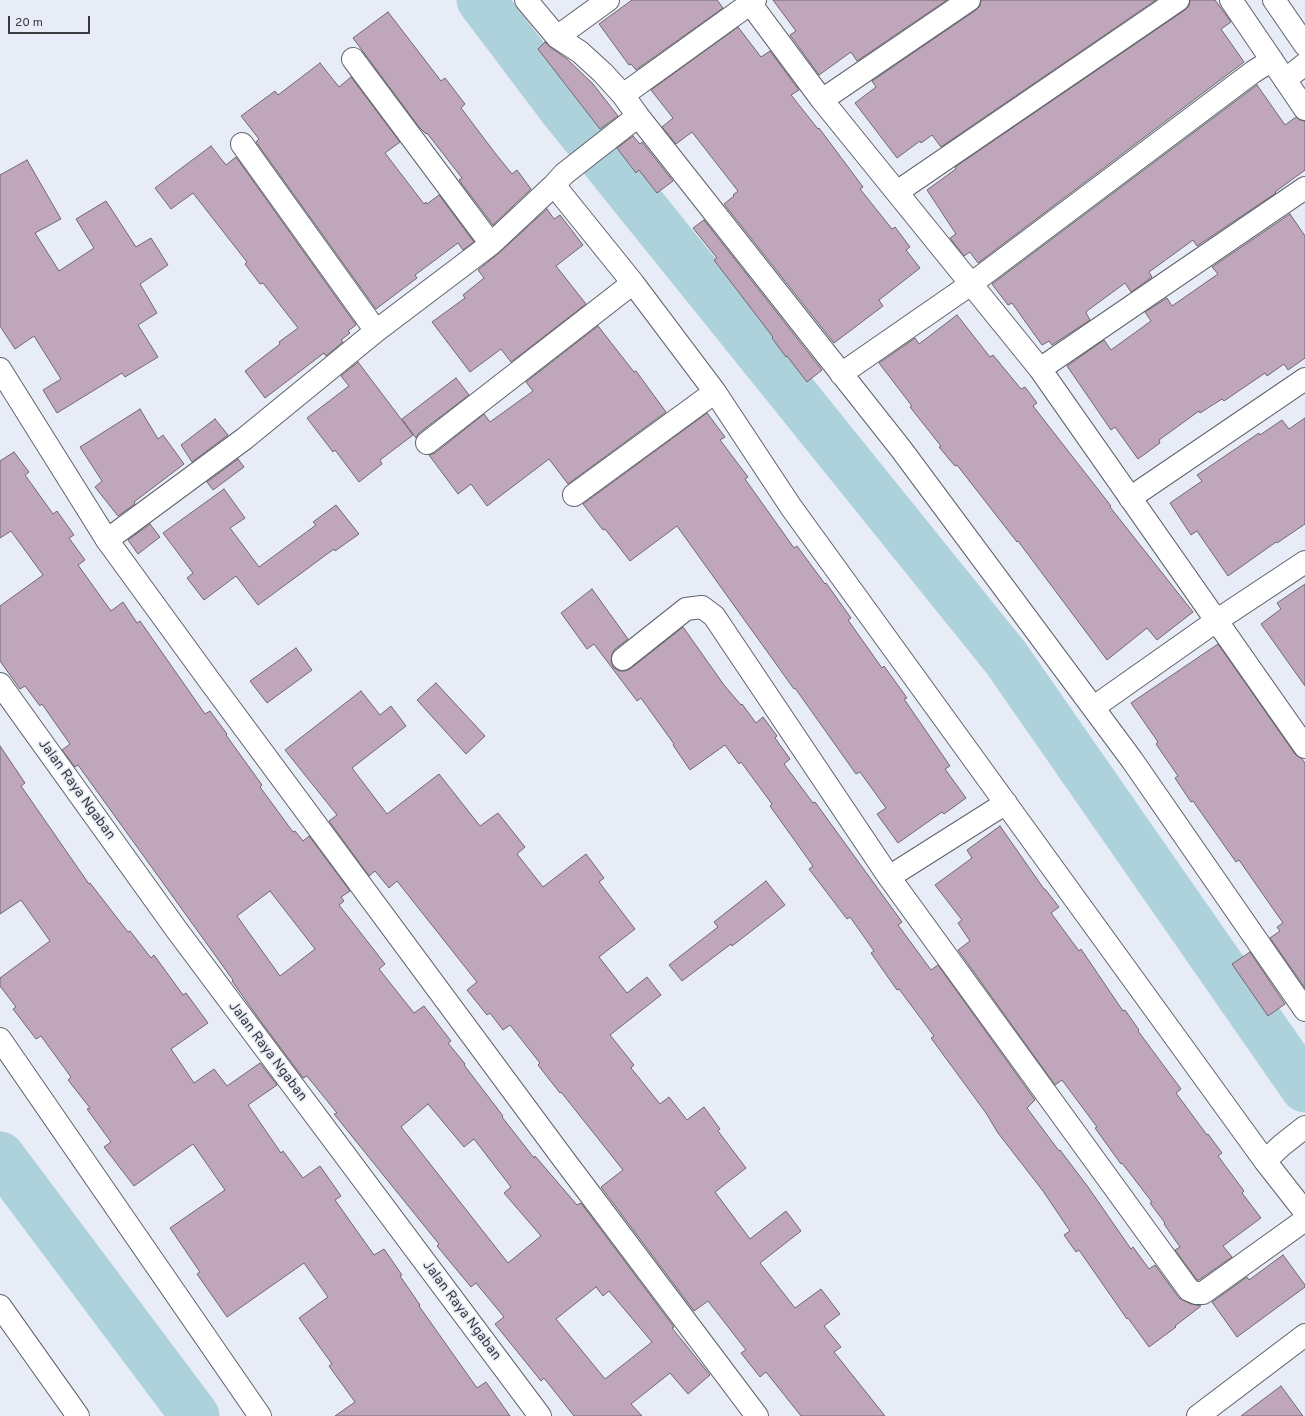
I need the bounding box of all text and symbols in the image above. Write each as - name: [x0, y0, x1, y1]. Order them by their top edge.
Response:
- scale bar: [10, 8, 92, 34]
- text: 20 m: [15, 15, 43, 31]
- street label: Jalan Raya Ngaban: [34, 736, 118, 844]
- street label: Jalan Raya Ngaban: [224, 999, 310, 1105]
- street label: Jalan Raya Ngaban: [418, 1258, 504, 1364]

